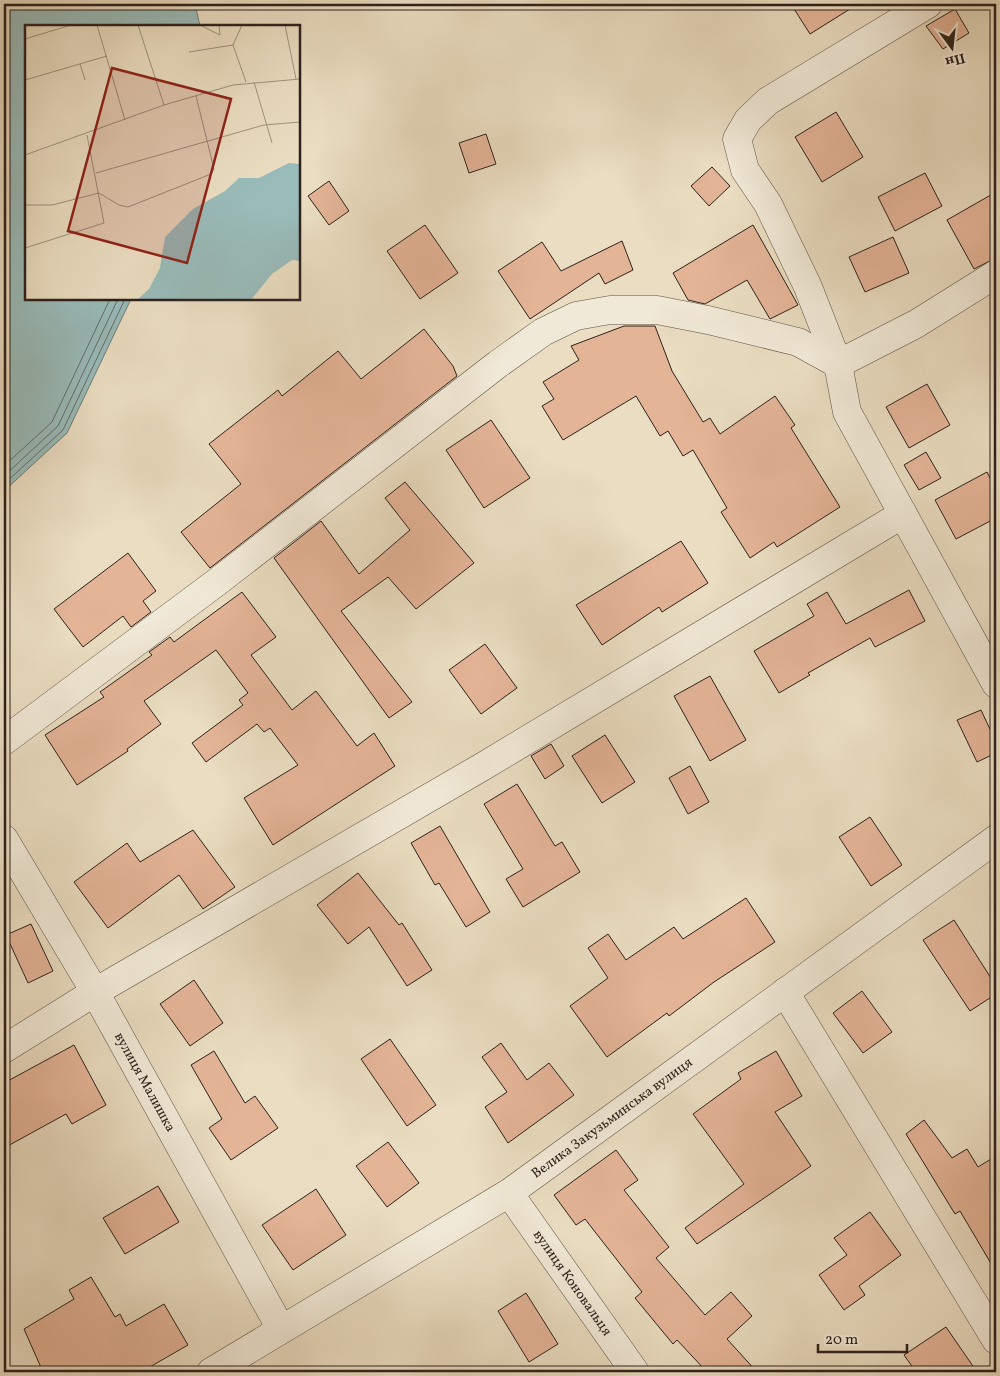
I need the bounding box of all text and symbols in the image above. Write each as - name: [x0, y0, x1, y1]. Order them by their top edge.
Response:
- north arrow: [928, 22, 978, 72]
- inset map: [25, 25, 300, 300]
- text: Пн: [943, 47, 967, 71]
- street label: вулиця Малишка: [110, 1029, 180, 1135]
- street label: Велика Закузьминська вулиця: [528, 1053, 696, 1183]
- street label: вулиця Коновальця: [528, 1226, 616, 1340]
- scale bar: [818, 1321, 906, 1353]
- text: 20 m: [825, 1330, 858, 1351]

